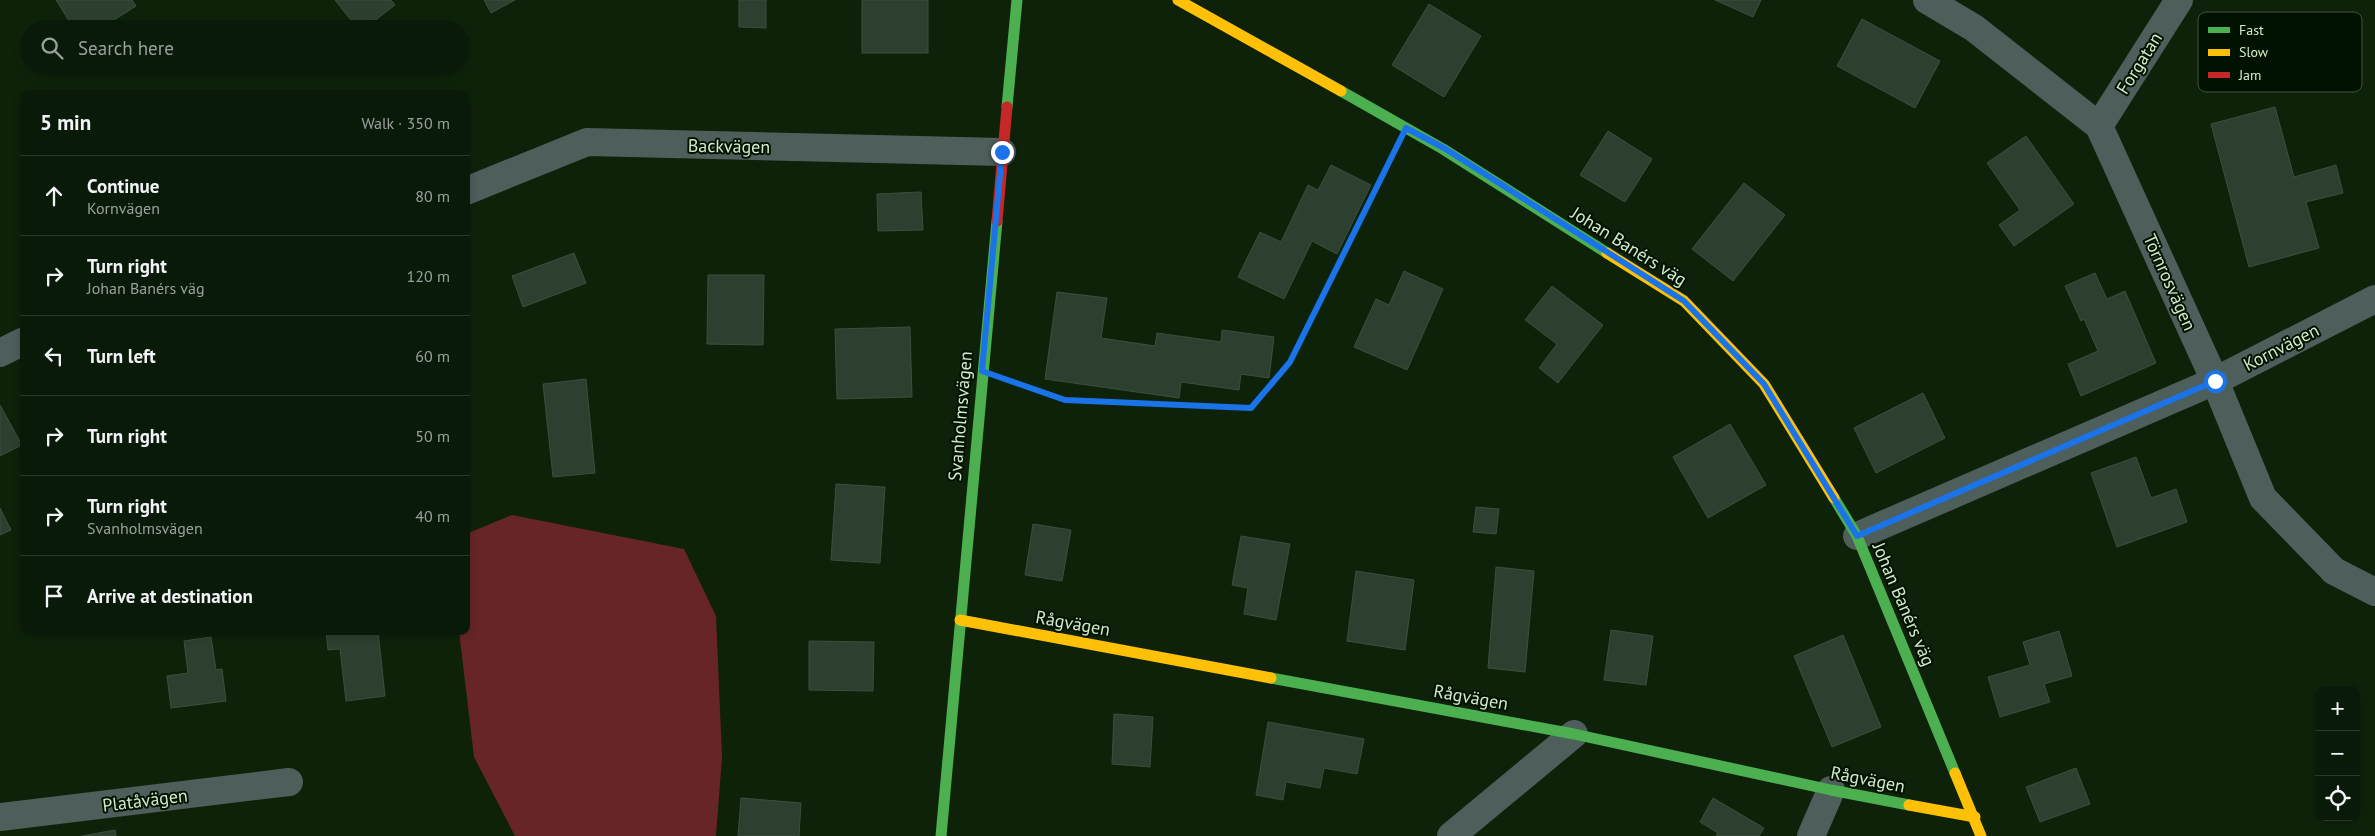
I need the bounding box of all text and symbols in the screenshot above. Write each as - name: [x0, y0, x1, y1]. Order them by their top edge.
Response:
- legend: [2198, 12, 2362, 92]
- search box: [20, 20, 470, 75]
- text: Fast: [2239, 21, 2264, 39]
- street label: Forgatan: [2111, 28, 2167, 98]
- icon: search: [38, 34, 66, 62]
- text: Search here: [78, 36, 174, 60]
- text: Slow: [2239, 43, 2269, 61]
- text: Jam: [2238, 66, 2261, 84]
- text: 5 min: [40, 109, 91, 136]
- text: Walk · 350 m: [361, 113, 450, 133]
- street label: Backvägen: [688, 134, 770, 158]
- route end: [991, 141, 1014, 164]
- text: Continue: [87, 174, 159, 198]
- icon: ahead: [40, 182, 68, 210]
- text: 80 m: [415, 186, 450, 206]
- text: Kornvägen: [87, 198, 160, 218]
- street label: Johan Banérs väg: [1566, 201, 1691, 291]
- street label: Törnrosvägen: [2138, 230, 2202, 334]
- text: Turn right: [87, 254, 167, 278]
- icon: right: [40, 262, 68, 290]
- text: 120 m: [407, 266, 450, 286]
- text: Johan Banérs väg: [87, 278, 205, 298]
- street label: Kornvägen: [2239, 318, 2323, 376]
- icon: left: [40, 342, 68, 370]
- text: Turn left: [87, 344, 156, 368]
- text: 60 m: [415, 346, 450, 366]
- street label: Svanholmsvägen: [943, 350, 977, 482]
- route start: [2204, 370, 2227, 393]
- icon: right: [40, 422, 68, 450]
- text: Turn right: [87, 424, 167, 448]
- text: 50 m: [415, 426, 450, 446]
- text: Turn right: [87, 494, 167, 518]
- icon: right: [40, 502, 68, 530]
- text: 40 m: [415, 506, 450, 526]
- text: Svanholmsvägen: [87, 518, 203, 538]
- street label: Johan Banérs väg: [1867, 538, 1940, 669]
- icon: arrive: [40, 582, 68, 610]
- text: Arrive at destination: [87, 584, 253, 608]
- street label: Rågvägen: [1034, 605, 1112, 641]
- street label: Rågvägen: [1432, 679, 1510, 715]
- map controls: [2315, 686, 2360, 821]
- button: +: [2315, 686, 2360, 731]
- button: −: [2315, 731, 2360, 776]
- street label: Rågvägen: [1829, 761, 1907, 797]
- button: locate: [2315, 776, 2360, 821]
- street label: Platåvägen: [101, 783, 189, 817]

